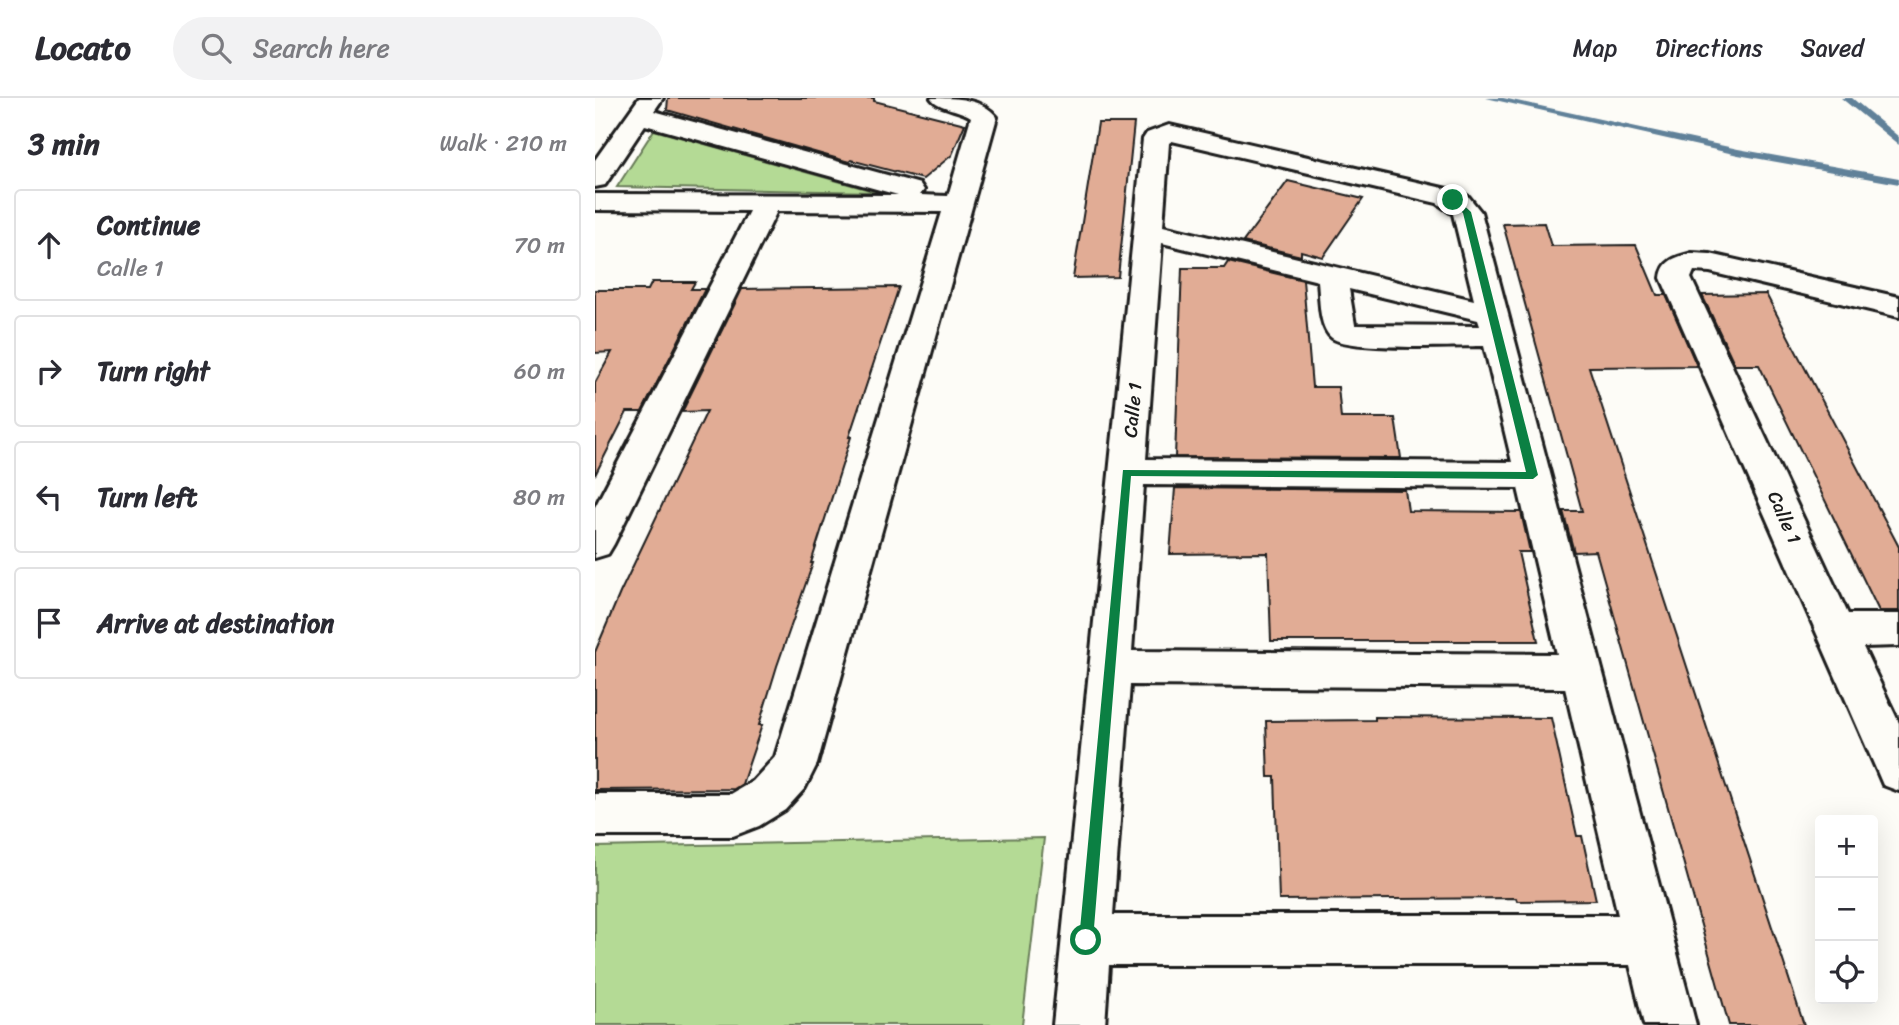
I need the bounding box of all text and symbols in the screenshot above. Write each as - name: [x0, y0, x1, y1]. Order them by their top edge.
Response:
- search box: [173, 17, 663, 80]
- text: Locato: [35, 19, 131, 77]
- text: Search here: [253, 25, 390, 71]
- text: Map: [1573, 27, 1617, 69]
- text: Directions: [1655, 27, 1763, 69]
- text: Saved: [1801, 27, 1864, 69]
- icon: search: [197, 29, 235, 67]
- text: 3 min: [28, 117, 100, 171]
- text: Walk · 210 m: [440, 123, 567, 164]
- route end: [1437, 184, 1468, 215]
- text: Continue: [97, 202, 200, 248]
- text: 70 m: [514, 225, 565, 266]
- icon: ahead: [30, 226, 68, 264]
- text: Calle 1: [97, 248, 164, 289]
- text: Turn right: [97, 348, 210, 394]
- text: 60 m: [514, 351, 565, 392]
- icon: right: [30, 352, 68, 390]
- street label: Calle 1: [1114, 381, 1151, 439]
- text: Turn left: [97, 474, 197, 520]
- text: 80 m: [513, 477, 565, 518]
- icon: left: [30, 478, 68, 516]
- street label: Calle 1: [1758, 485, 1811, 549]
- text: Arrive at destination: [97, 600, 334, 646]
- icon: arrive: [30, 604, 68, 642]
- map controls: [1815, 815, 1878, 1004]
- button: +: [1815, 815, 1878, 878]
- button: −: [1815, 878, 1878, 941]
- route start: [1070, 924, 1101, 955]
- button: locate: [1815, 941, 1878, 1004]

